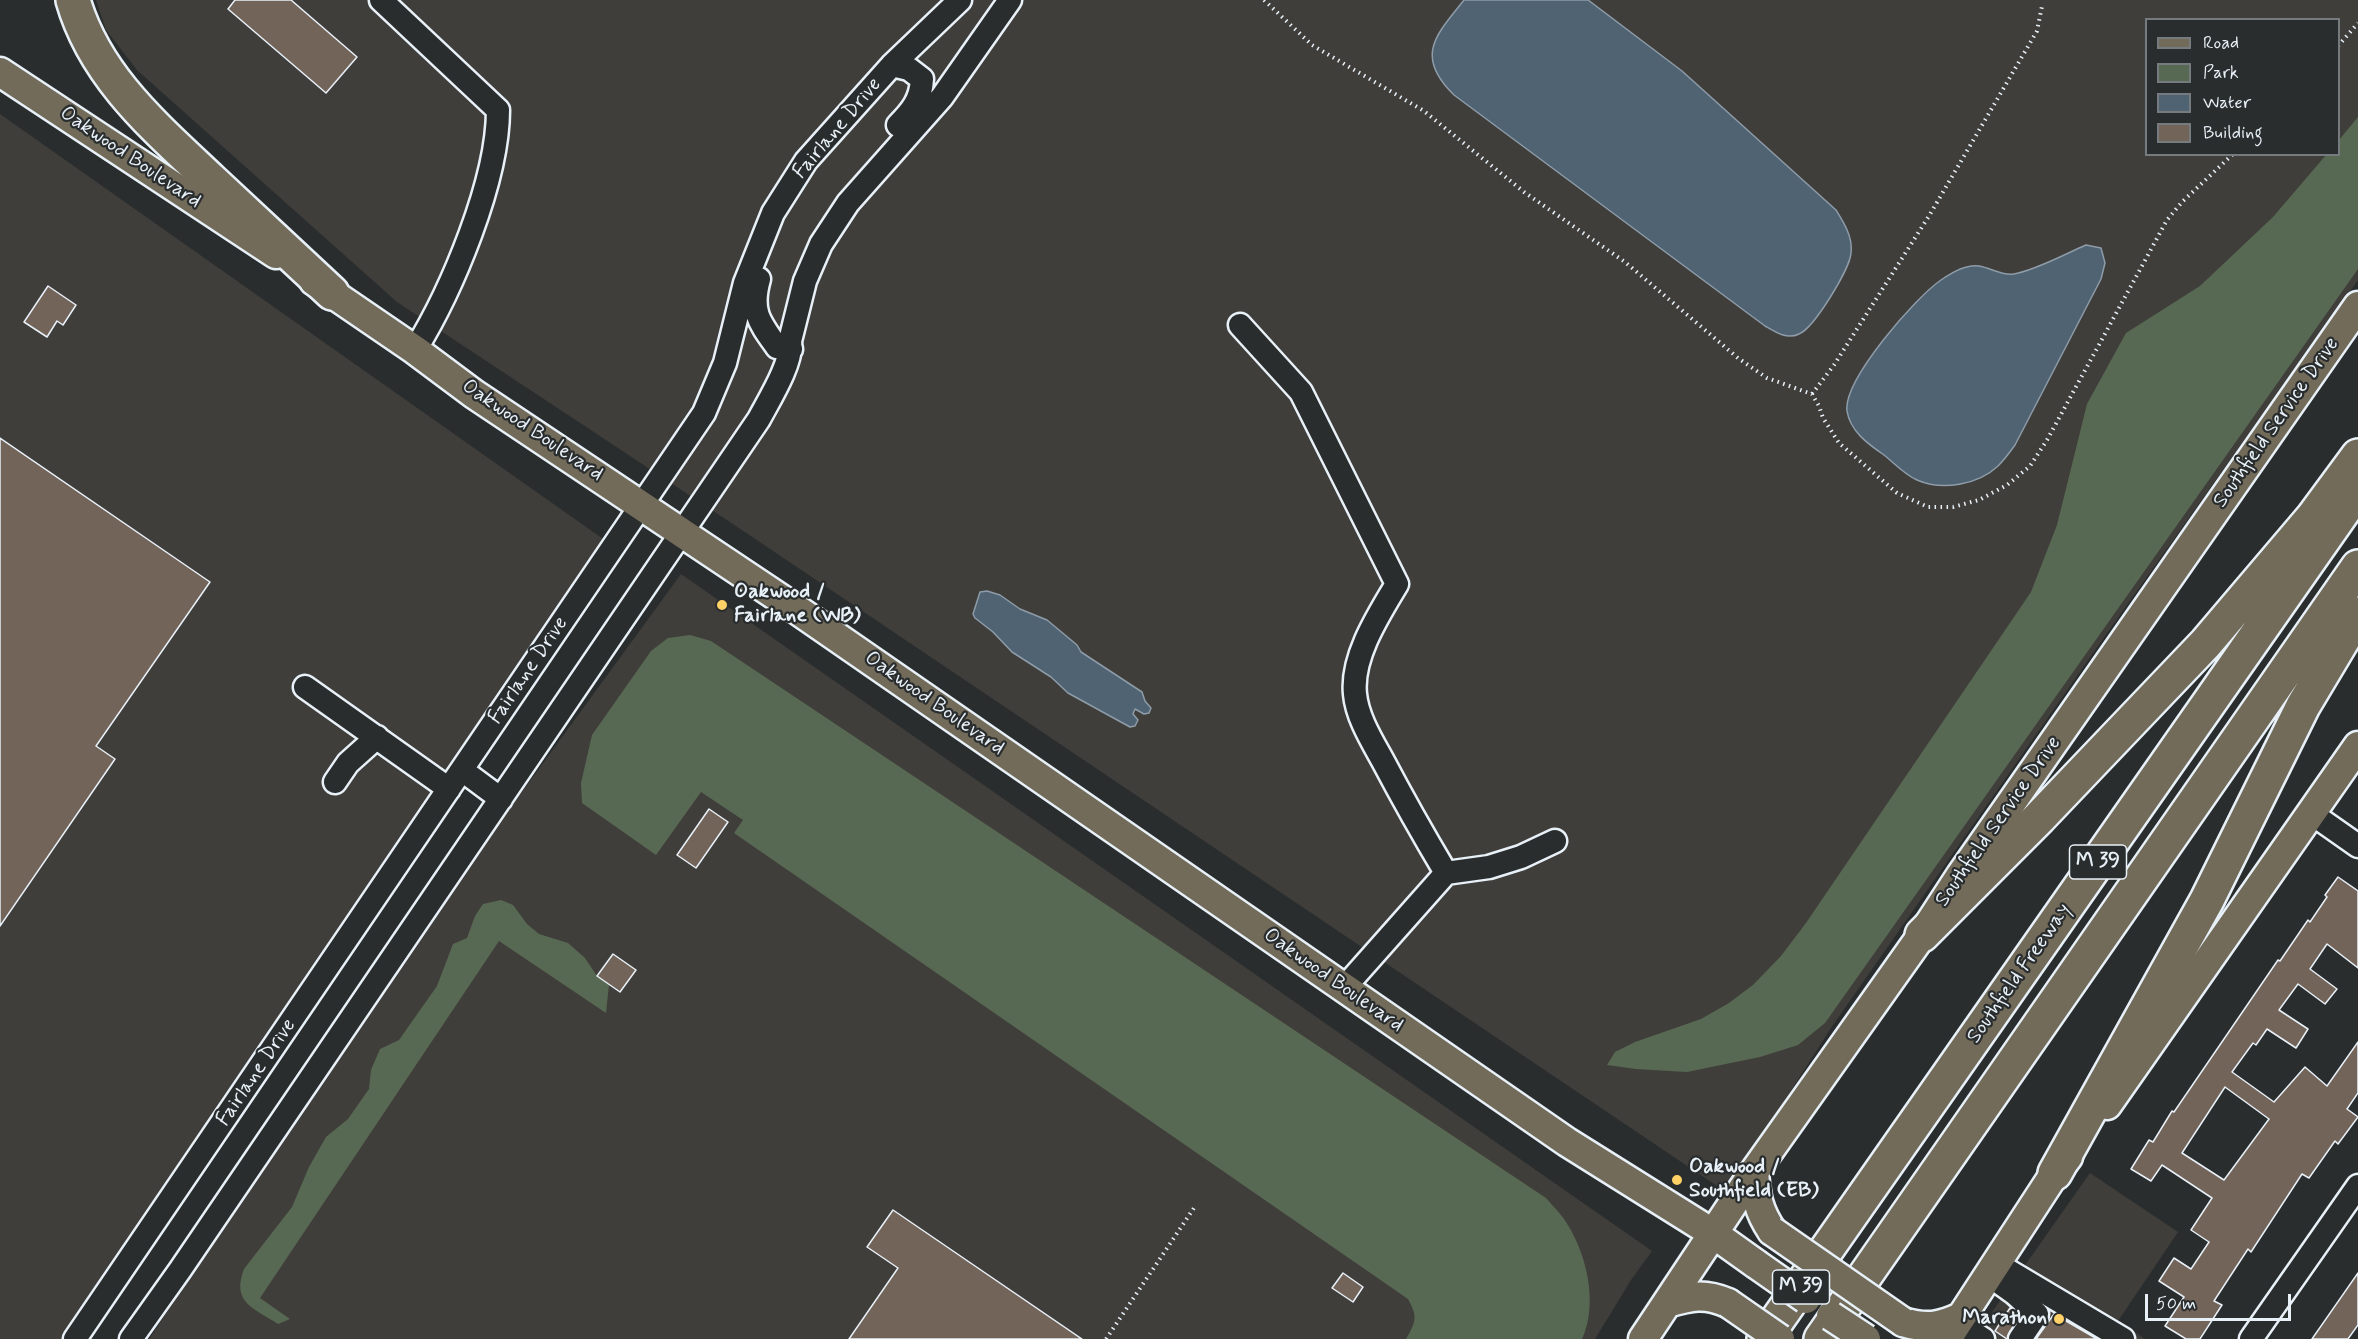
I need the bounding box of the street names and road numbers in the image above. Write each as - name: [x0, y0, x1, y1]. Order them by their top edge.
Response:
- street label: Fairlane Drive: [788, 73, 888, 185]
- street label: Oakwood Boulevard: [54, 101, 206, 215]
- street label: Southfield Service Drive: [2209, 333, 2345, 513]
- street label: Oakwood Boulevard: [456, 374, 608, 488]
- street label: Fairlane Drive: [484, 612, 574, 730]
- street label: Oakwood Boulevard: [859, 646, 1009, 762]
- street label: Southfield Service Drive: [1931, 732, 2067, 912]
- road number: M 39: [2070, 845, 2126, 879]
- street label: Southfield Freeway: [1962, 899, 2078, 1049]
- street label: Oakwood Boulevard: [1258, 923, 1408, 1039]
- street label: Fairlane Drive: [212, 1014, 302, 1132]
- road number: M 39: [1772, 1270, 1830, 1304]

